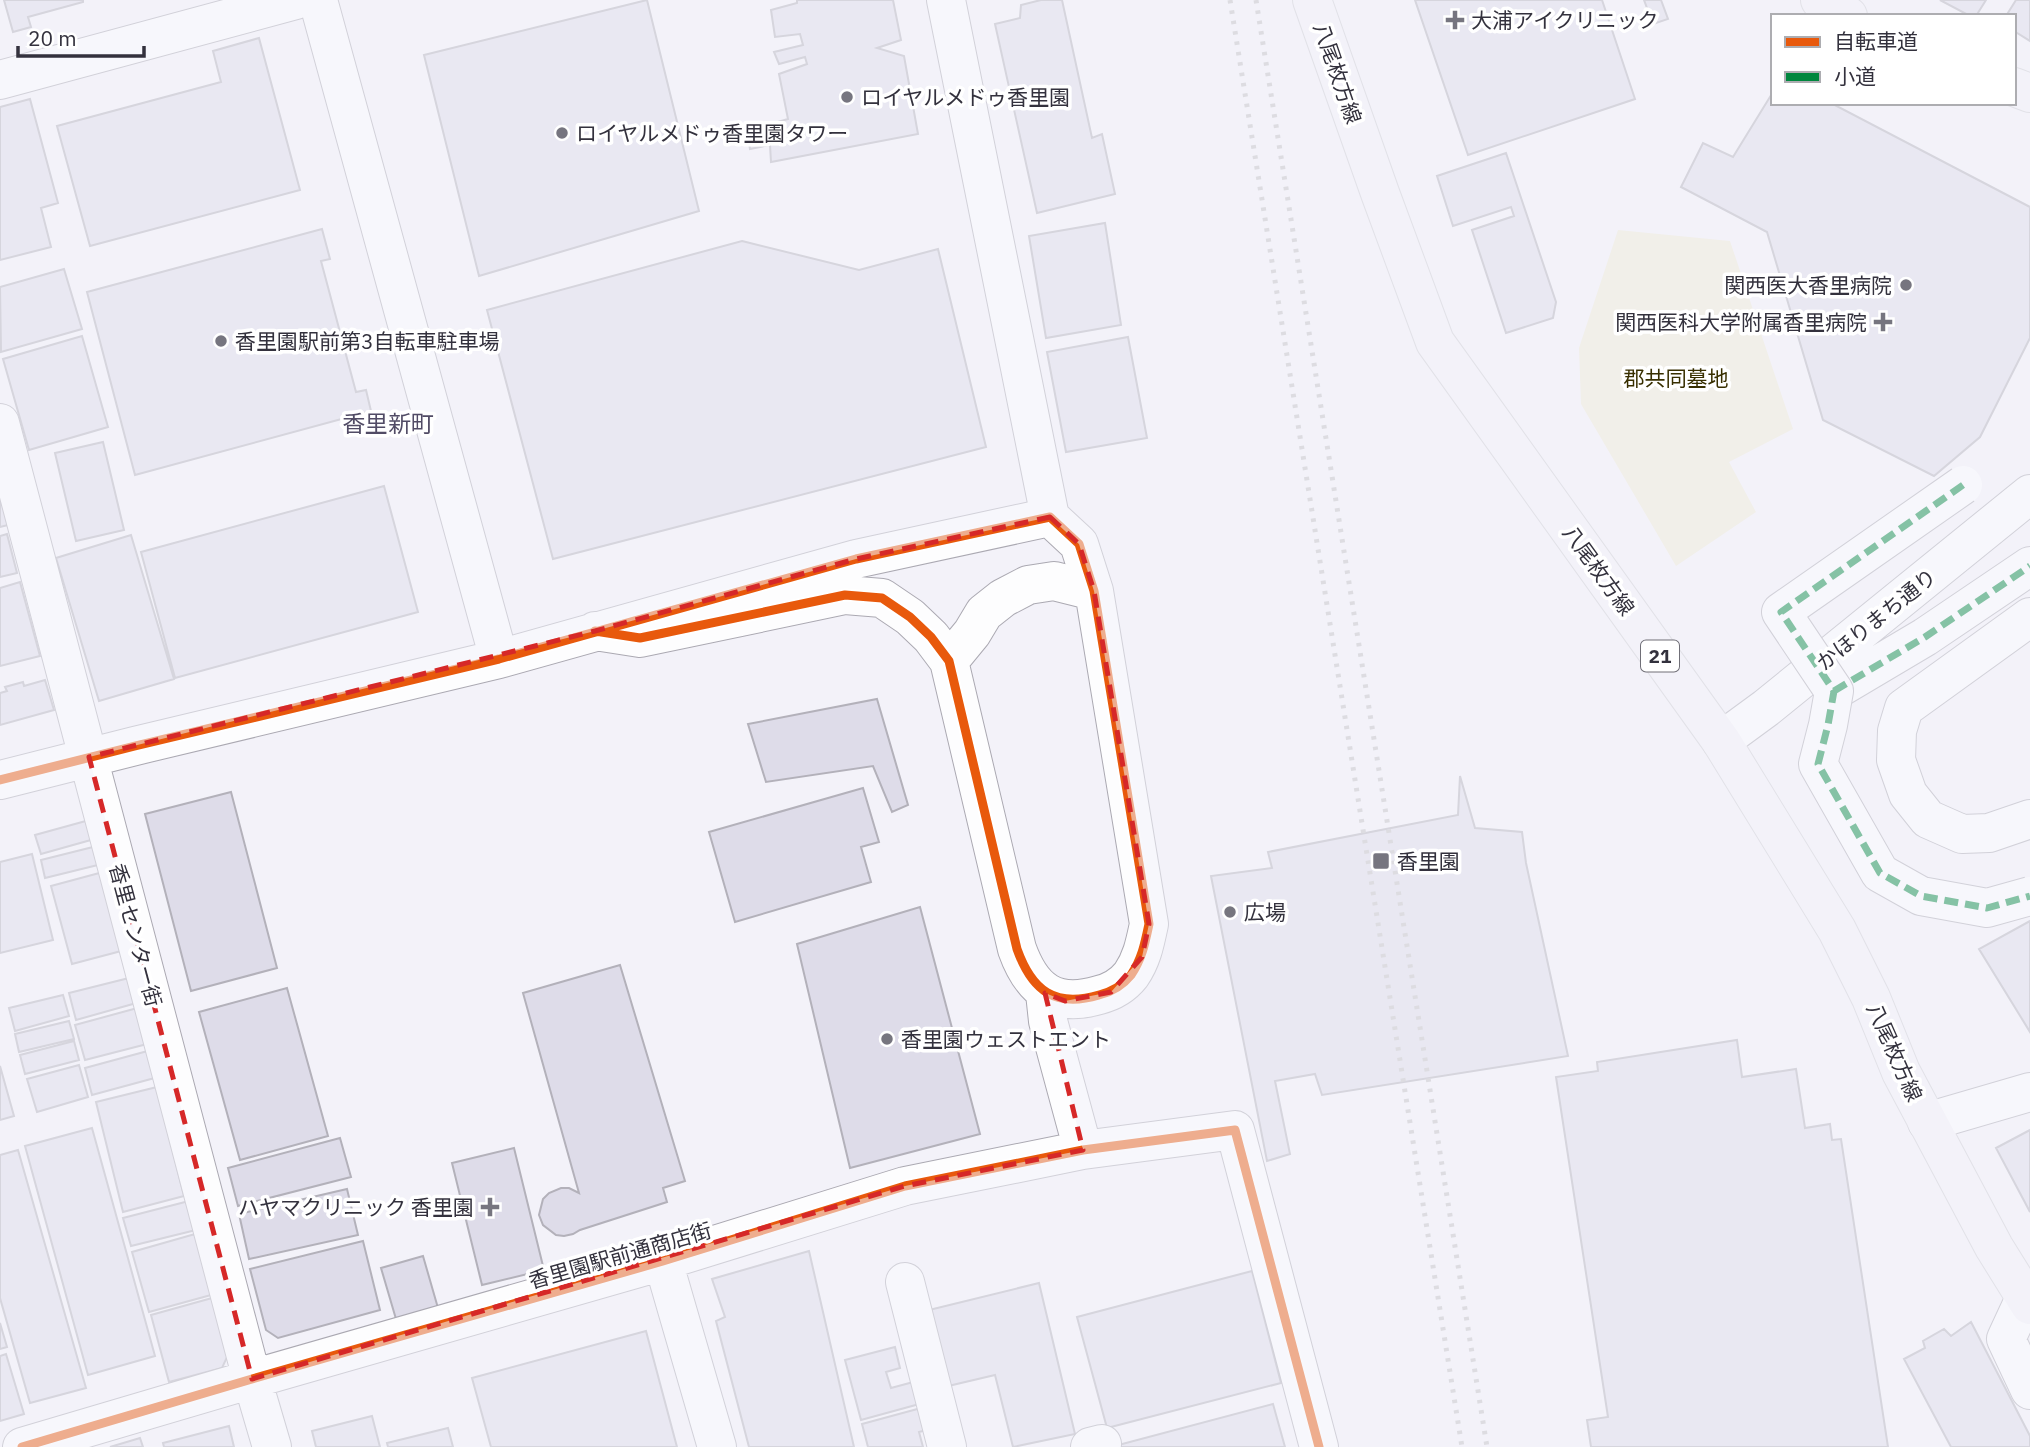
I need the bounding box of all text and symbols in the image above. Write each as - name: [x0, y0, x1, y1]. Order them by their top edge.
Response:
- place label: 大浦アイクリニック: [1471, 6, 1659, 34]
- marker: 大浦アイクリニック: [1445, 10, 1465, 30]
- scale bar: [18, 14, 144, 58]
- legend: [1771, 14, 2016, 105]
- street label: 八尾枚方線: [1308, 19, 1368, 127]
- text: 20 m: [28, 24, 77, 52]
- text: 自転車道: [1834, 27, 1918, 55]
- text: 小道: [1834, 62, 1876, 90]
- place label: ロイヤルメドゥ香里園: [861, 83, 1070, 111]
- marker: ロイヤルメドゥ香里園: [839, 89, 855, 105]
- place label: ロイヤルメドゥ香里園タワー: [576, 119, 848, 147]
- marker: ロイヤルメドゥ香里園タワー: [554, 125, 570, 141]
- place label: 関西医大香里病院: [1724, 271, 1892, 299]
- marker: 関西医大香里病院: [1898, 277, 1914, 293]
- place label: 関西医科大学附属香里病院: [1615, 308, 1867, 336]
- marker: 関西医科大学附属香里病院: [1873, 312, 1893, 332]
- place label: 香里園駅前第3自転車駐車場: [235, 327, 500, 355]
- marker: 香里園駅前第3自転車駐車場: [213, 333, 229, 349]
- park label: 郡共同墓地: [1624, 364, 1729, 392]
- district label: 香里新町: [342, 408, 434, 438]
- street label: 八尾枚方線: [1557, 519, 1641, 621]
- street label: かほりまち通り: [1810, 562, 1942, 676]
- road number: 21: [1641, 640, 1679, 671]
- place label: 香里園: [1397, 847, 1460, 875]
- marker: 香里園: [1371, 851, 1391, 871]
- street label: 香里センター街: [103, 860, 169, 1010]
- place label: 広場: [1244, 898, 1286, 926]
- marker: 広場: [1222, 904, 1238, 920]
- street label: 八尾枚方線: [1861, 998, 1929, 1106]
- place label: 香里園ウェストエント: [901, 1025, 1111, 1053]
- marker: 香里園ウェストエント: [879, 1031, 895, 1047]
- place label: ハヤマクリニック 香里園: [238, 1193, 474, 1221]
- marker: ハヤマクリニック 香里園: [480, 1197, 500, 1217]
- street label: 香里園駅前通商店街: [525, 1215, 715, 1295]

